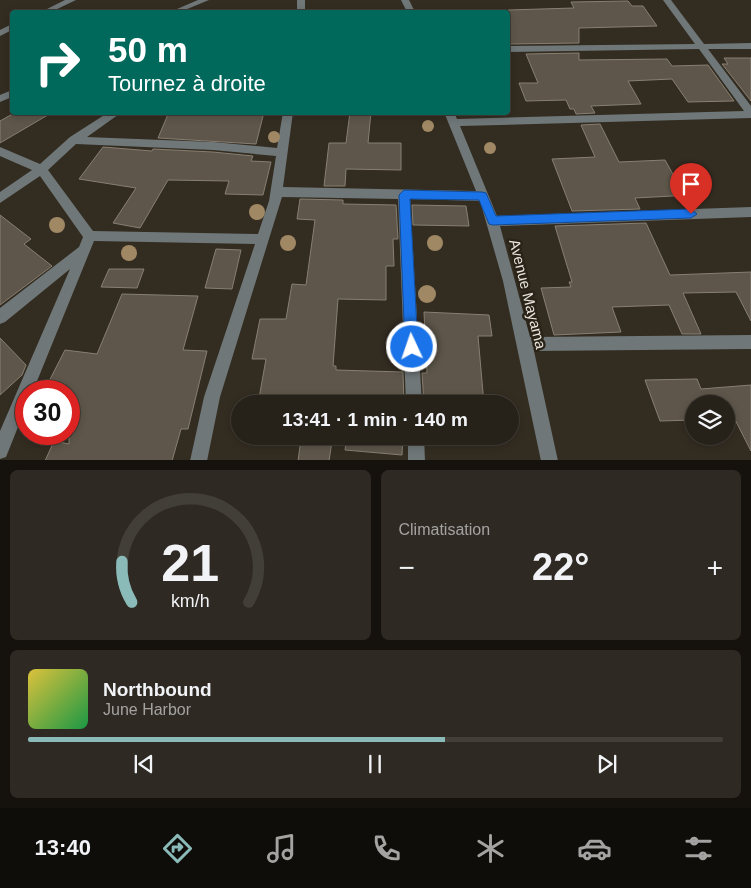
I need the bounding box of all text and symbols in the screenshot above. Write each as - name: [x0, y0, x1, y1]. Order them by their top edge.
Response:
- icon: right: [25, 30, 90, 95]
- text: 50 m: [108, 30, 188, 69]
- text: Tournez à droite: [108, 71, 266, 96]
- pin: [670, 163, 712, 214]
- icon: arrive: [677, 170, 705, 198]
- street label: Avenue Mayama: [506, 237, 550, 351]
- position arrow: [385, 320, 437, 372]
- speed limit sign: 30: [15, 380, 80, 445]
- map controls: [685, 395, 735, 445]
- button: layers: [685, 395, 735, 445]
- text: 13:41 · 1 min · 140 m: [282, 409, 468, 430]
- text: Climatisation: [399, 521, 490, 538]
- text: 21: [161, 534, 219, 592]
- text: 22°: [532, 546, 589, 588]
- text: −: [399, 552, 415, 583]
- text: +: [707, 552, 723, 583]
- text: km/h: [171, 591, 210, 611]
- text: Northbound: [103, 679, 212, 700]
- text: June Harbor: [103, 701, 191, 718]
- icon: previous: [130, 750, 158, 778]
- icon: pause: [361, 750, 389, 778]
- icon: next: [593, 750, 621, 778]
- icon: directions: [160, 831, 195, 866]
- icon: music: [264, 831, 299, 866]
- icon: phone: [369, 831, 404, 866]
- icon: climate: [473, 831, 508, 866]
- icon: car: [577, 831, 612, 866]
- icon: filters: [681, 831, 716, 866]
- text: 13:40: [35, 835, 91, 860]

